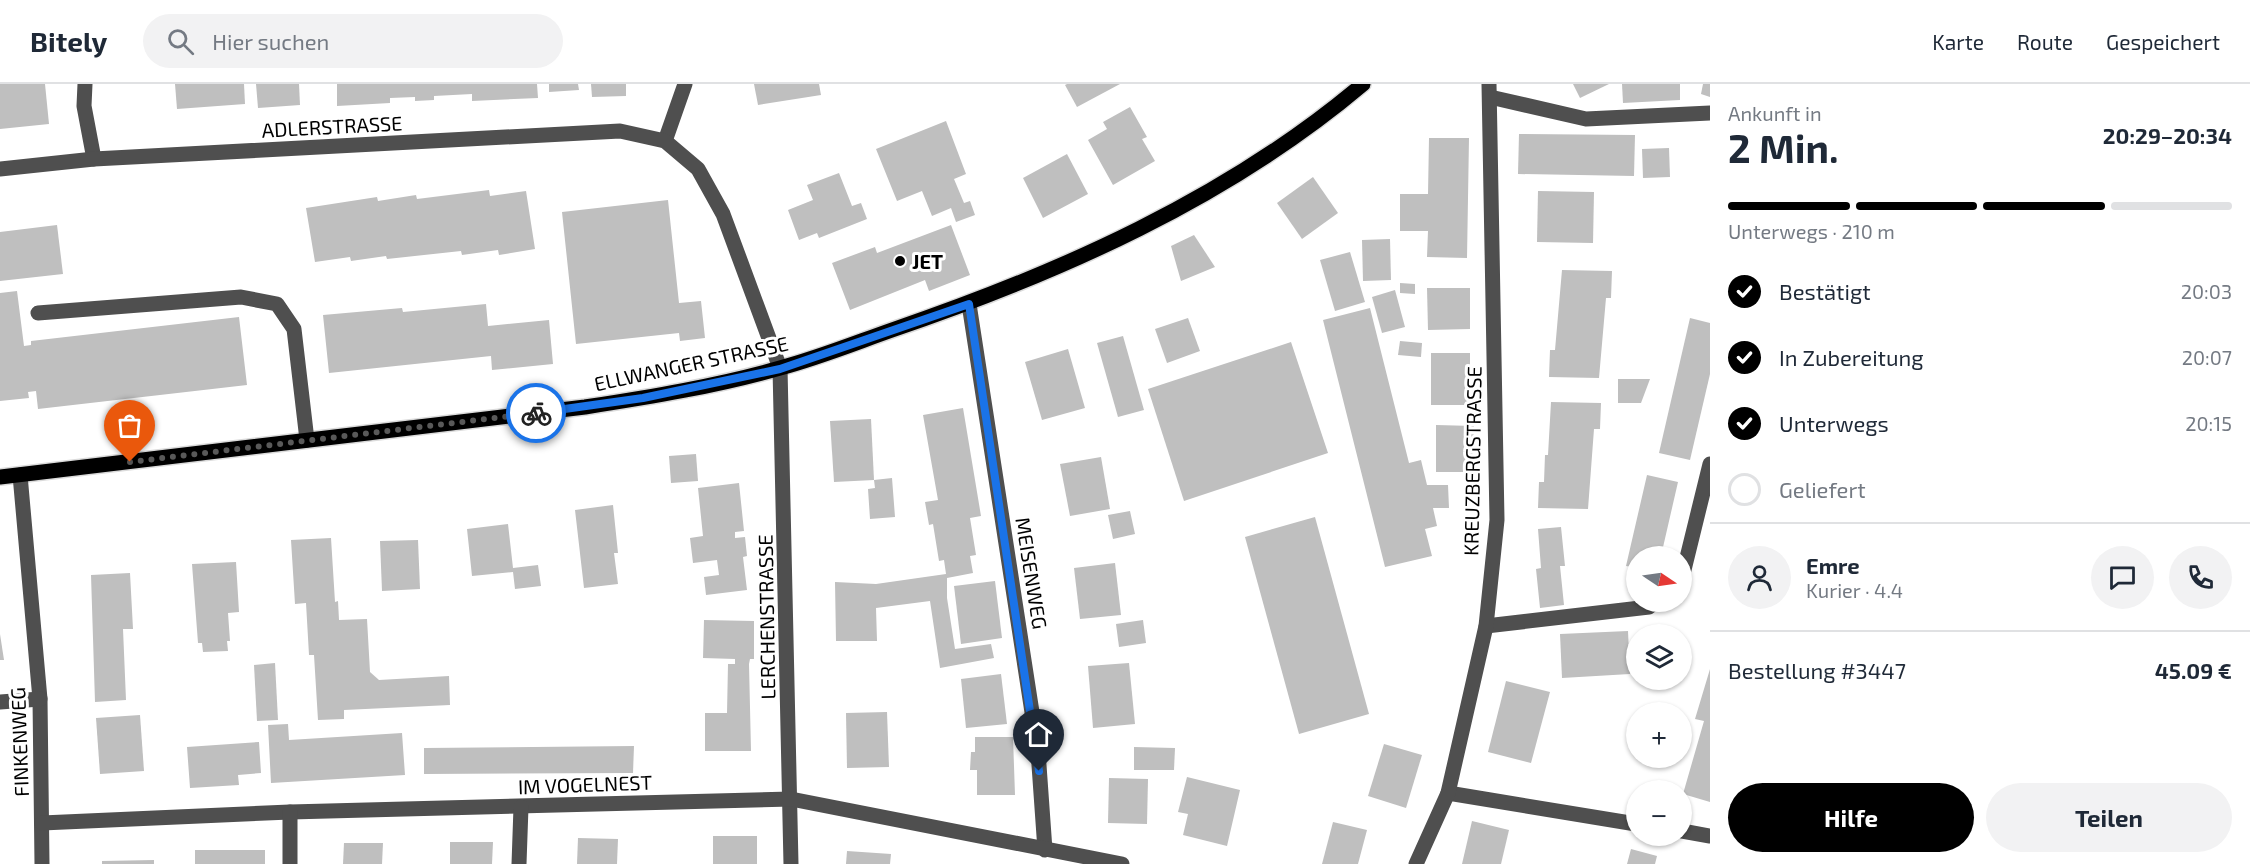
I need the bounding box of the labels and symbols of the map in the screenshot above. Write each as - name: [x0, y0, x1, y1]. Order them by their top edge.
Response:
- street label: ADLERSTRASSE: [261, 110, 403, 142]
- place label: JET: [912, 249, 943, 273]
- marker: JET: [893, 254, 907, 268]
- street label: ELLWANGER STRASSE: [592, 331, 790, 395]
- street label: KREUZBERGSTRASSE: [1458, 366, 1486, 556]
- courier: [506, 383, 566, 443]
- pin: [104, 400, 155, 462]
- street label: MEISENWEG: [1011, 515, 1053, 631]
- street label: LERCHENSTRASSE: [753, 534, 779, 700]
- north arrow: [1626, 546, 1692, 612]
- street label: FINKENWEG: [5, 687, 33, 797]
- pin: [1013, 709, 1064, 771]
- street label: IM VOGELNEST: [517, 770, 653, 798]

